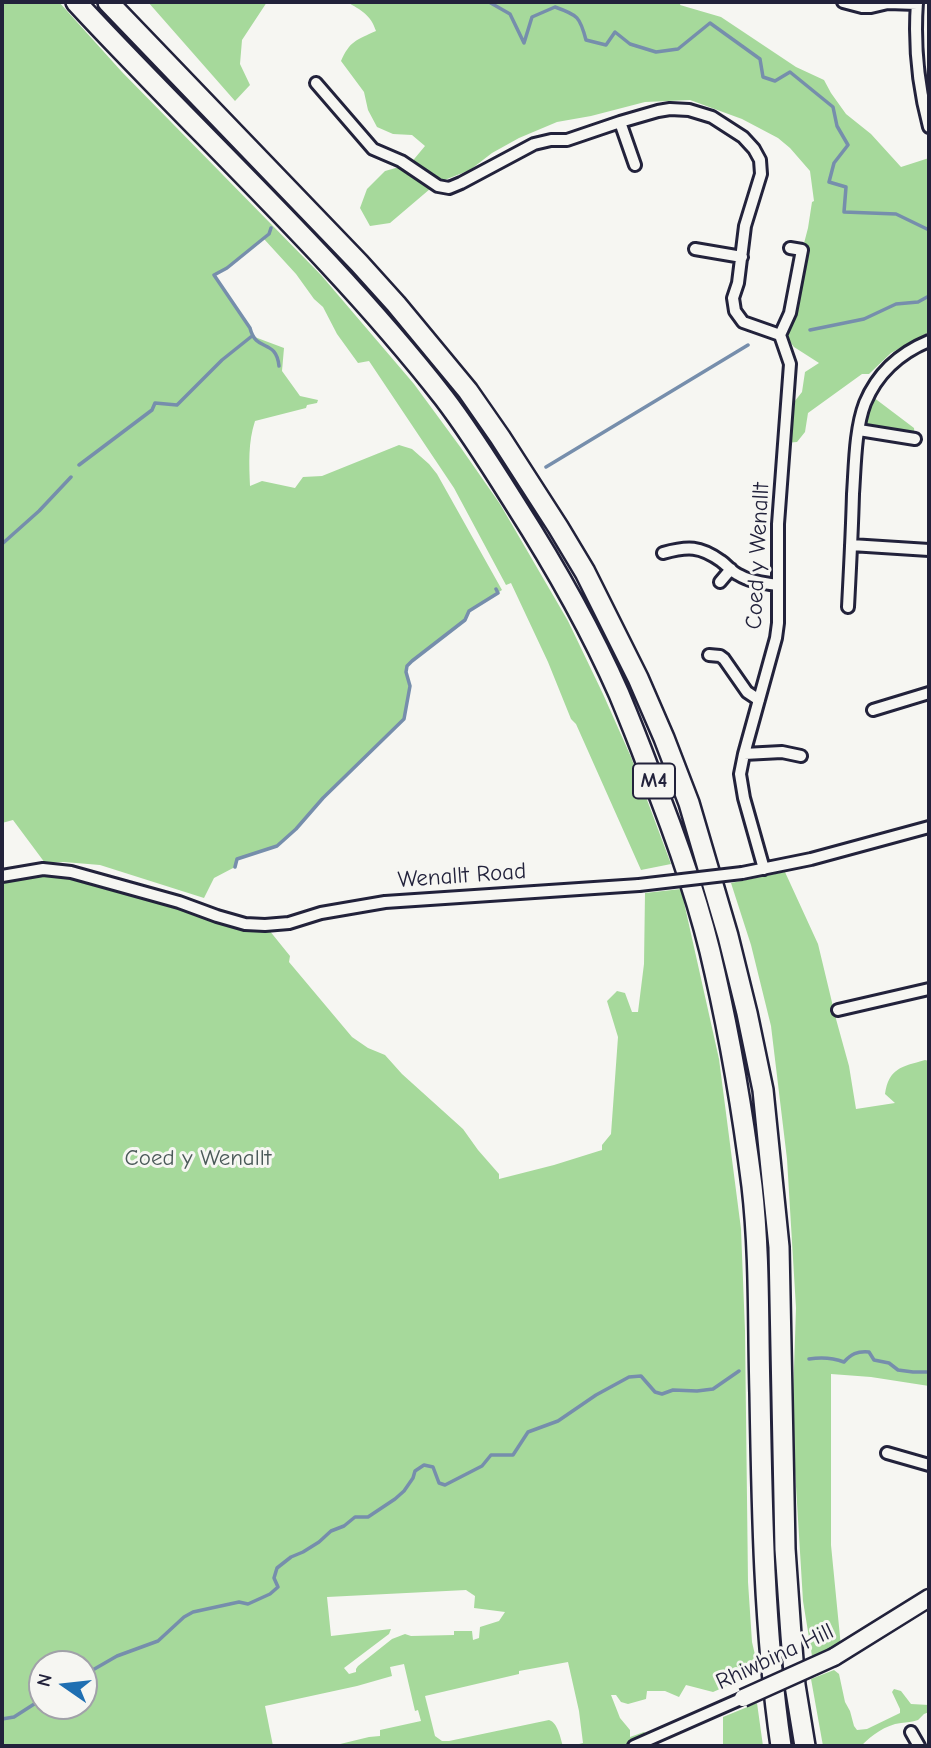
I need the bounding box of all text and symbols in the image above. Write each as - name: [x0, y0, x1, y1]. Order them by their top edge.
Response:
- street label: Coed y Wenallt: [740, 482, 776, 630]
- road number: M4: [633, 764, 675, 798]
- street label: Wenallt Road: [397, 858, 527, 894]
- park label: Coed y Wenallt: [125, 1144, 271, 1172]
- street label: Rhiwbina Hill: [712, 1618, 838, 1696]
- north arrow: [28, 1650, 98, 1720]
- text: N: [32, 1672, 57, 1689]

